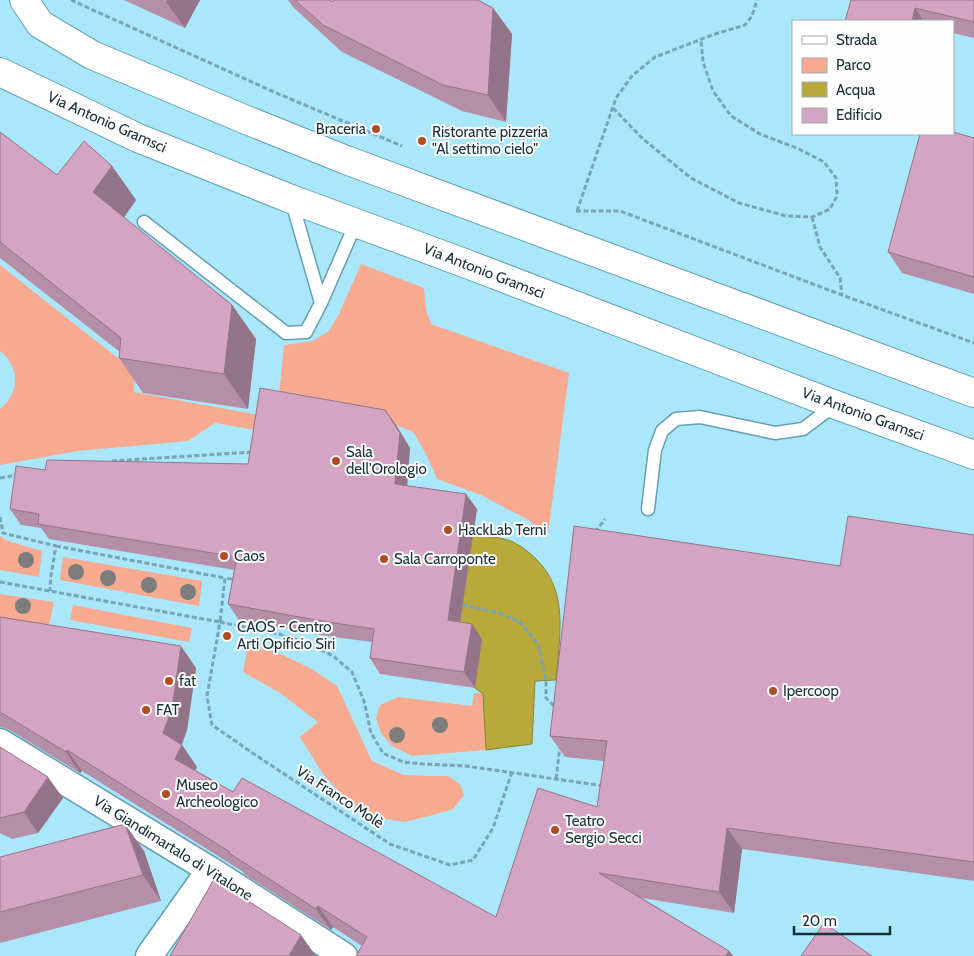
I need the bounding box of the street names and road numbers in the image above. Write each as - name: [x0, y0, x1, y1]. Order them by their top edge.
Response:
- street label: Via Antonio Gramsci: [45, 88, 169, 156]
- street label: Via Antonio Gramsci: [421, 240, 547, 302]
- street label: Via Antonio Gramsci: [799, 384, 927, 444]
- street label: Via Franco Molè: [293, 762, 387, 832]
- street label: Via Giandimartalo di Vitalone: [90, 792, 256, 905]

